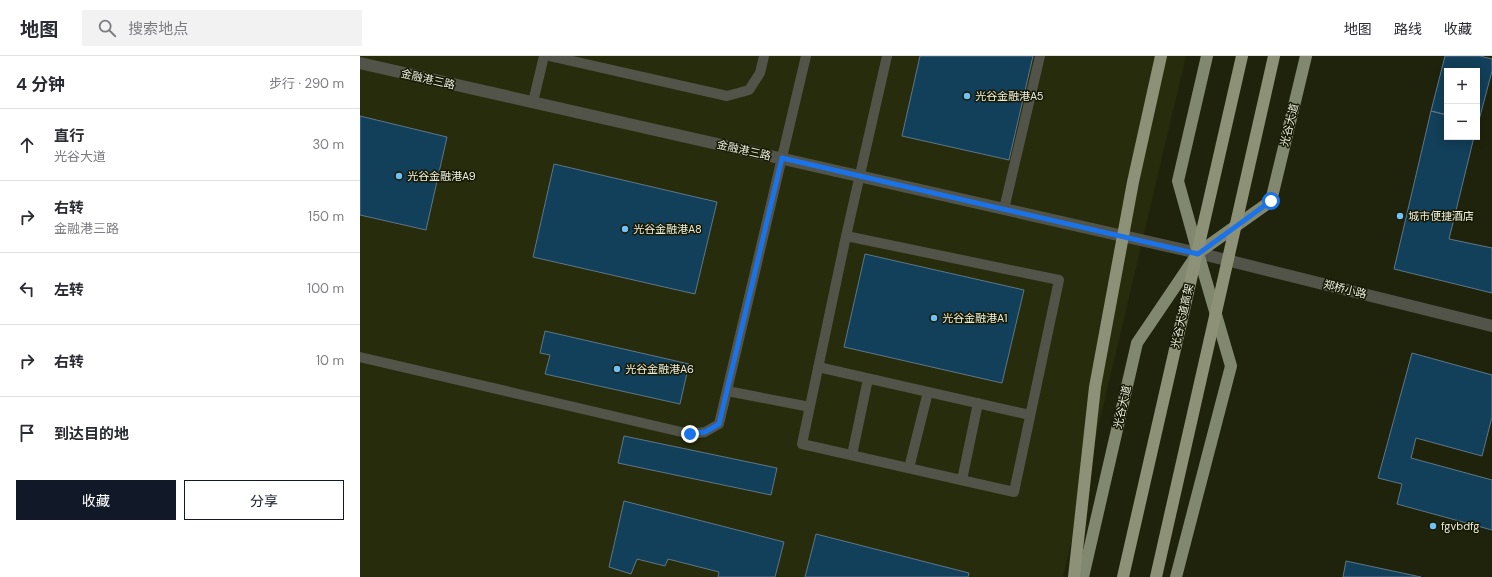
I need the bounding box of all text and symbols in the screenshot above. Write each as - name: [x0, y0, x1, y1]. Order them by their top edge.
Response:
- search box: [82, 10, 362, 46]
- text: 地图: [20, 17, 58, 42]
- icon: search: [96, 17, 118, 39]
- text: 搜索地点: [128, 19, 188, 39]
- text: 地图: [1344, 20, 1372, 38]
- text: 路线: [1394, 20, 1422, 38]
- text: 收藏: [1444, 20, 1472, 38]
- street label: 金融港三路: [400, 66, 456, 92]
- map controls: [1444, 68, 1480, 140]
- button: +: [1444, 68, 1480, 104]
- text: 4 分钟: [16, 73, 65, 95]
- text: 步行 · 290 m: [269, 75, 344, 92]
- place label: 光谷金融港A5: [975, 89, 1044, 103]
- marker: 光谷金融港A5: [962, 91, 972, 101]
- street label: 光谷大道: [1277, 102, 1301, 148]
- button: −: [1444, 104, 1480, 140]
- text: 直行: [54, 126, 84, 146]
- icon: ahead: [16, 134, 38, 156]
- text: 30 m: [312, 136, 344, 153]
- street label: 金融港三路: [716, 137, 772, 163]
- text: 光谷大道: [54, 148, 106, 165]
- place label: 光谷金融港A9: [407, 169, 476, 183]
- marker: 光谷金融港A9: [394, 171, 404, 181]
- route start: [1262, 192, 1280, 210]
- text: 右转: [54, 198, 84, 218]
- icon: right: [16, 206, 38, 228]
- text: 150 m: [308, 208, 344, 225]
- place label: 城市便捷酒店: [1408, 209, 1474, 223]
- marker: 城市便捷酒店: [1395, 211, 1405, 221]
- text: 金融港三路: [54, 220, 119, 237]
- place label: 光谷金融港A8: [633, 222, 702, 236]
- marker: 光谷金融港A8: [620, 224, 630, 234]
- street label: 郑桥小路: [1322, 277, 1368, 301]
- icon: left: [16, 278, 38, 300]
- text: 左转: [54, 280, 84, 300]
- text: 100 m: [307, 280, 344, 297]
- street label: 光谷大道高架: [1168, 282, 1196, 350]
- place label: 光谷金融港A1: [942, 311, 1007, 325]
- marker: 光谷金融港A1: [929, 313, 939, 323]
- icon: right: [16, 350, 38, 372]
- text: 右转: [54, 352, 84, 372]
- text: 10 m: [316, 352, 344, 369]
- place label: 光谷金融港A6: [625, 362, 694, 376]
- marker: 光谷金融港A6: [612, 364, 622, 374]
- street label: 光谷大道: [1110, 384, 1134, 430]
- icon: arrive: [16, 422, 38, 444]
- text: 到达目的地: [54, 424, 129, 444]
- route end: [681, 425, 699, 443]
- button: 收藏: [16, 480, 176, 520]
- button: 分享: [184, 480, 344, 520]
- place label: fgvbdfg: [1441, 519, 1480, 533]
- marker: fgvbdfg: [1428, 521, 1438, 531]

